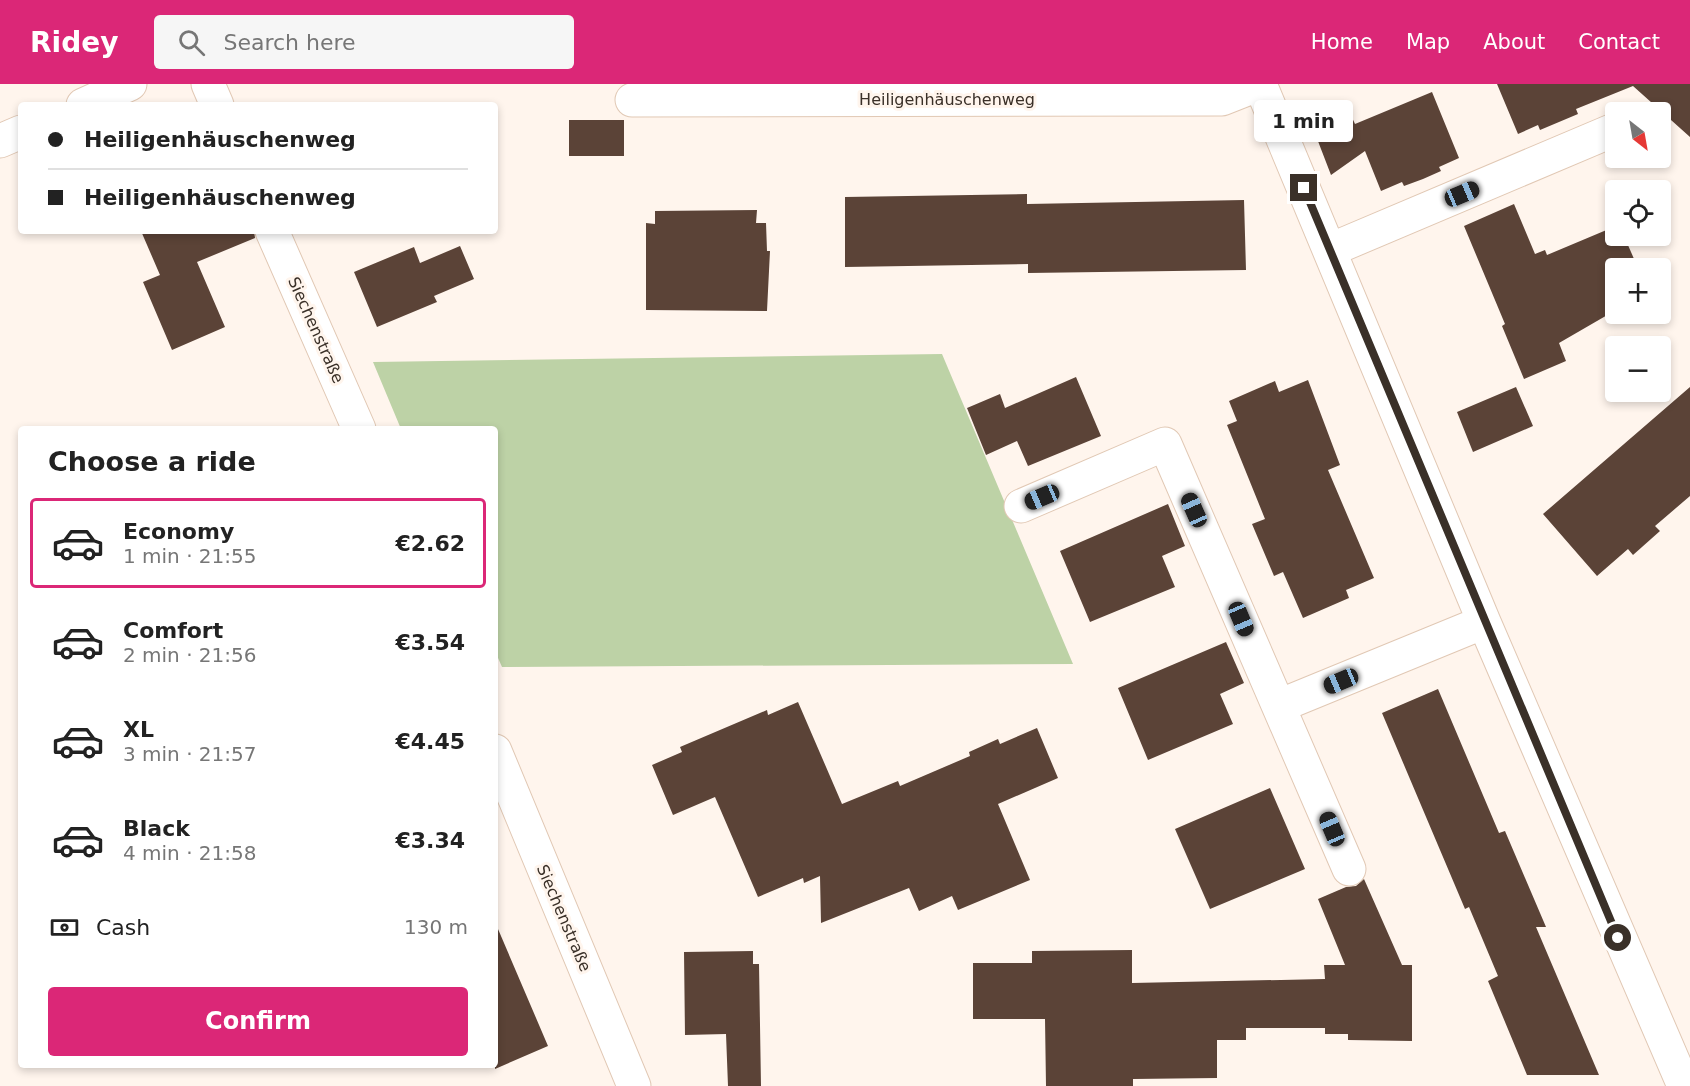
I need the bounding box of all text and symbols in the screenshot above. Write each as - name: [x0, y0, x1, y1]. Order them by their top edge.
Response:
- search box: [154, 15, 574, 69]
- text: Ridey: [30, 26, 118, 59]
- icon: search: [175, 26, 208, 59]
- text: Search here: [223, 30, 356, 55]
- text: Home: [1311, 30, 1373, 54]
- text: Map: [1406, 30, 1450, 54]
- text: About: [1483, 30, 1545, 54]
- text: Contact: [1578, 30, 1660, 54]
- street label: Heiligenhäuschenweg: [859, 90, 1035, 109]
- callout: 1 min: [1254, 101, 1354, 143]
- north arrow: [1605, 102, 1671, 168]
- map controls: [1605, 102, 1671, 402]
- text: 1 min: [1272, 109, 1335, 133]
- text: Heiligenhäuschenweg: [84, 127, 356, 152]
- route end: [1290, 174, 1317, 201]
- car: [1442, 179, 1482, 209]
- button: locate: [1605, 180, 1671, 246]
- text: Heiligenhäuschenweg: [84, 185, 356, 210]
- button: +: [1605, 258, 1671, 324]
- street label: Siechenstraße: [284, 274, 348, 386]
- button: −: [1605, 336, 1671, 402]
- text: Choose a ride: [48, 446, 256, 477]
- car: [1022, 482, 1062, 512]
- car: [1178, 490, 1210, 530]
- icon: car: [51, 516, 105, 570]
- text: Economy: [123, 519, 234, 544]
- text: €2.62: [395, 531, 465, 556]
- text: 1 min · 21:55: [123, 544, 257, 568]
- car: [1226, 599, 1256, 639]
- icon: car: [51, 615, 105, 669]
- text: Comfort: [123, 618, 223, 643]
- text: €3.54: [395, 630, 465, 655]
- text: 2 min · 21:56: [123, 643, 257, 667]
- car: [1321, 666, 1361, 696]
- icon: car: [51, 714, 105, 768]
- text: XL: [123, 717, 154, 742]
- text: €4.45: [395, 729, 465, 754]
- text: 3 min · 21:57: [123, 742, 257, 766]
- car: [1317, 809, 1347, 849]
- icon: car: [51, 813, 105, 867]
- text: Black: [123, 816, 190, 841]
- text: €3.34: [395, 828, 465, 853]
- text: 4 min · 21:58: [123, 841, 257, 865]
- street label: Siechenstraße: [533, 862, 595, 974]
- icon: cash: [48, 911, 81, 944]
- text: Cash: [96, 915, 150, 940]
- text: 130 m: [404, 915, 468, 939]
- route start: [1604, 924, 1631, 951]
- button: Confirm: [48, 987, 468, 1056]

